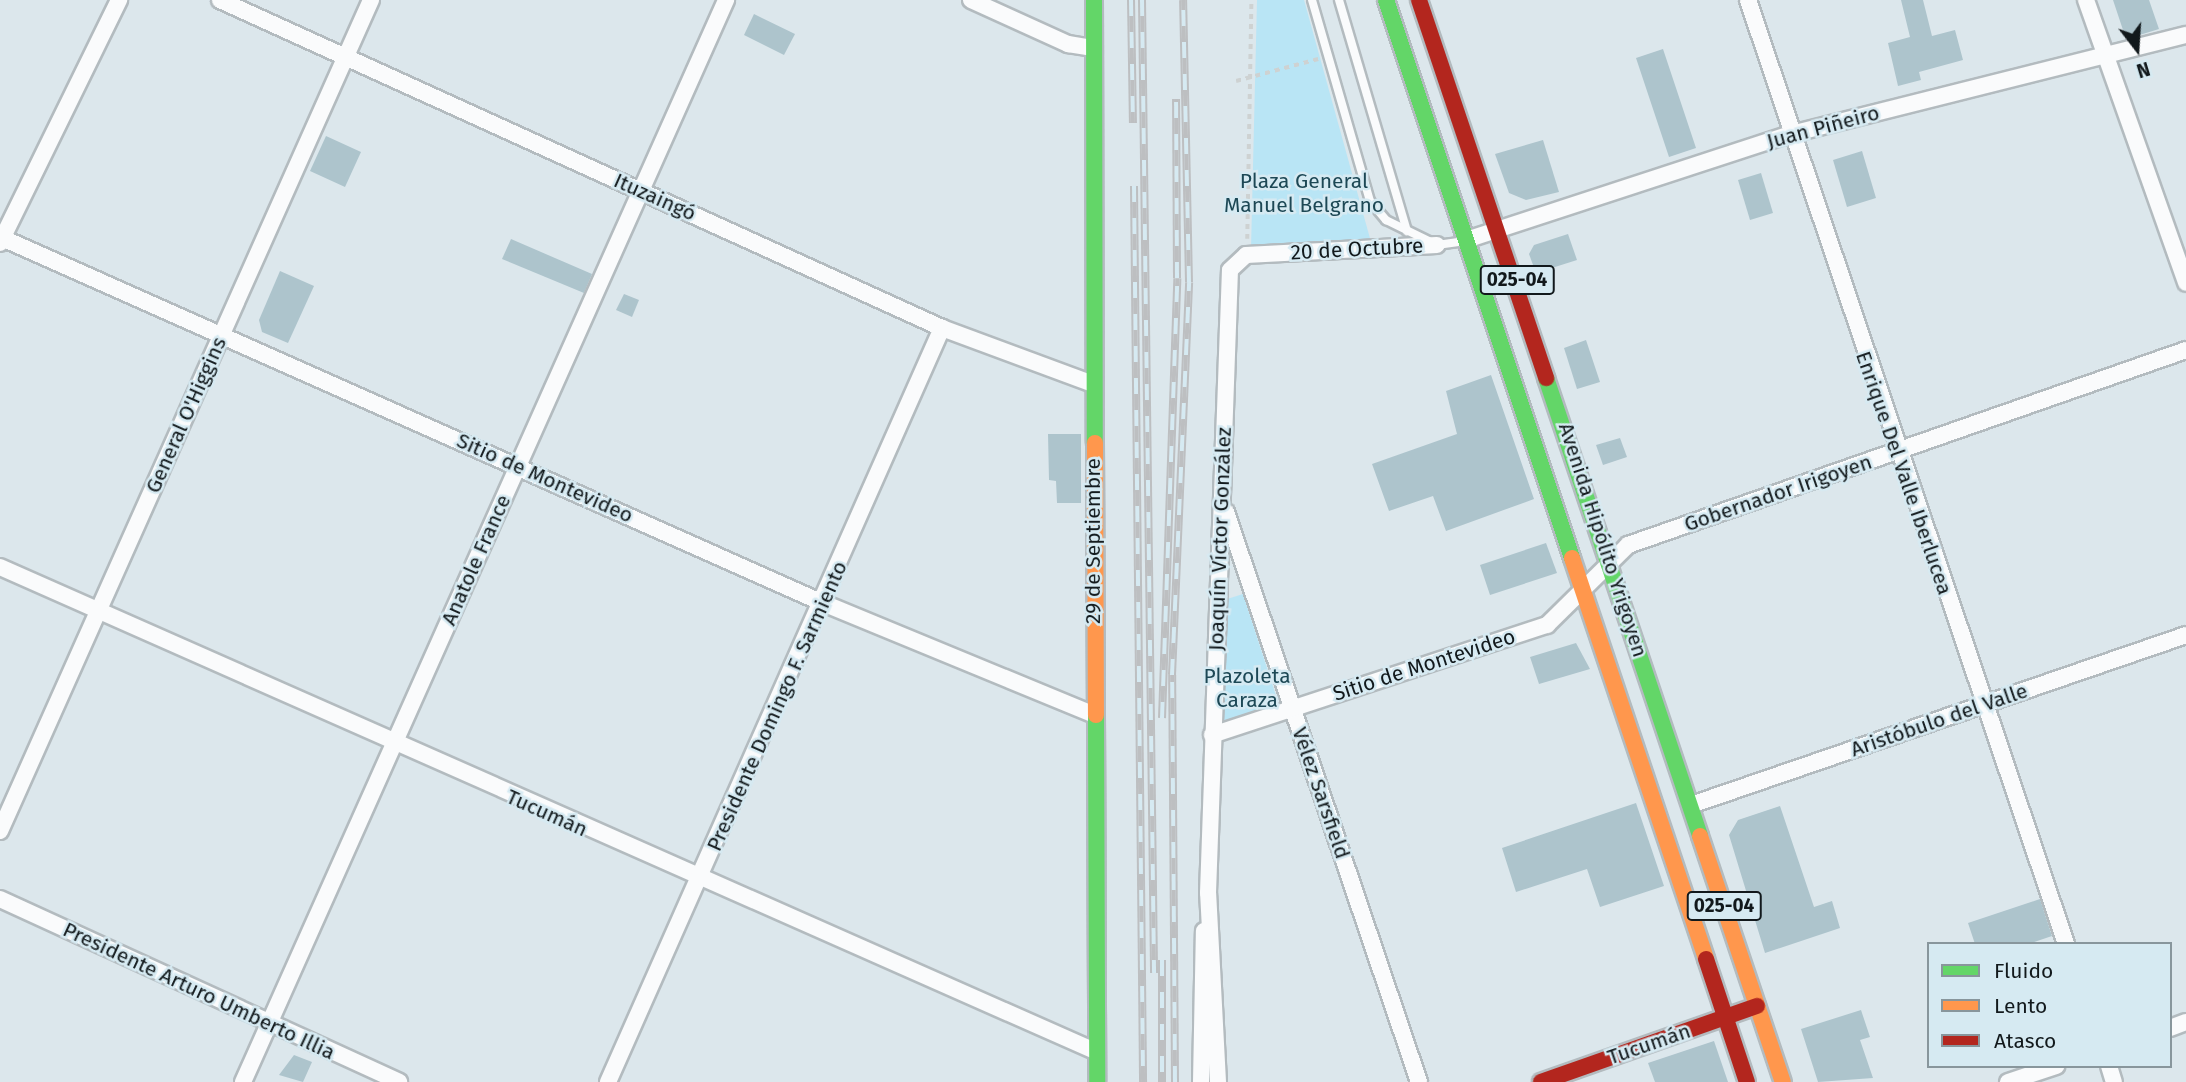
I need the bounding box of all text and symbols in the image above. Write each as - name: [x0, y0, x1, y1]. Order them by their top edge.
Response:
- north arrow: [2102, 14, 2172, 84]
- text: N: [2134, 57, 2153, 82]
- street label: Juan Piñeiro: [1764, 100, 1882, 154]
- street label: Ituzaingó: [610, 168, 700, 226]
- park label: Plaza General Manuel Belgrano: [1224, 168, 1384, 218]
- street label: 20 de Octubre: [1290, 233, 1424, 265]
- road number: 025-04: [1478, 264, 1556, 296]
- street label: General O'Higgins: [140, 333, 232, 497]
- street label: Enrique Del Valle Iberlucea: [1850, 348, 1958, 598]
- street label: Avenida Hipólito Yrigoyen: [1553, 420, 1653, 660]
- street label: Joaquín Víctor González: [1204, 427, 1236, 651]
- street label: Sitio de Montevideo: [453, 428, 637, 528]
- street label: Gobernador Irigoyen: [1681, 449, 1875, 537]
- street label: 29 de Septiembre: [1080, 458, 1106, 624]
- street label: Anatole France: [436, 491, 516, 629]
- street label: Presidente Domingo F. Sarmiento: [701, 557, 853, 855]
- street label: Sitio de Montevideo: [1330, 624, 1518, 706]
- park label: Plazoleta Caraza: [1203, 663, 1291, 713]
- street label: Aristóbulo del Valle: [1847, 678, 2031, 762]
- street label: Vélez Sarsfield: [1287, 724, 1355, 862]
- street label: Tucumán: [503, 784, 591, 842]
- road number: 025-04: [1686, 890, 1762, 922]
- street label: Presidente Arturo Umberto Illia: [59, 917, 339, 1065]
- legend: [1927, 942, 2172, 1068]
- text: Fluido: [1994, 958, 2053, 984]
- text: Lento: [1994, 993, 2047, 1019]
- street label: Tucumán: [1604, 1018, 1694, 1070]
- text: Atasco: [1994, 1028, 2056, 1054]

